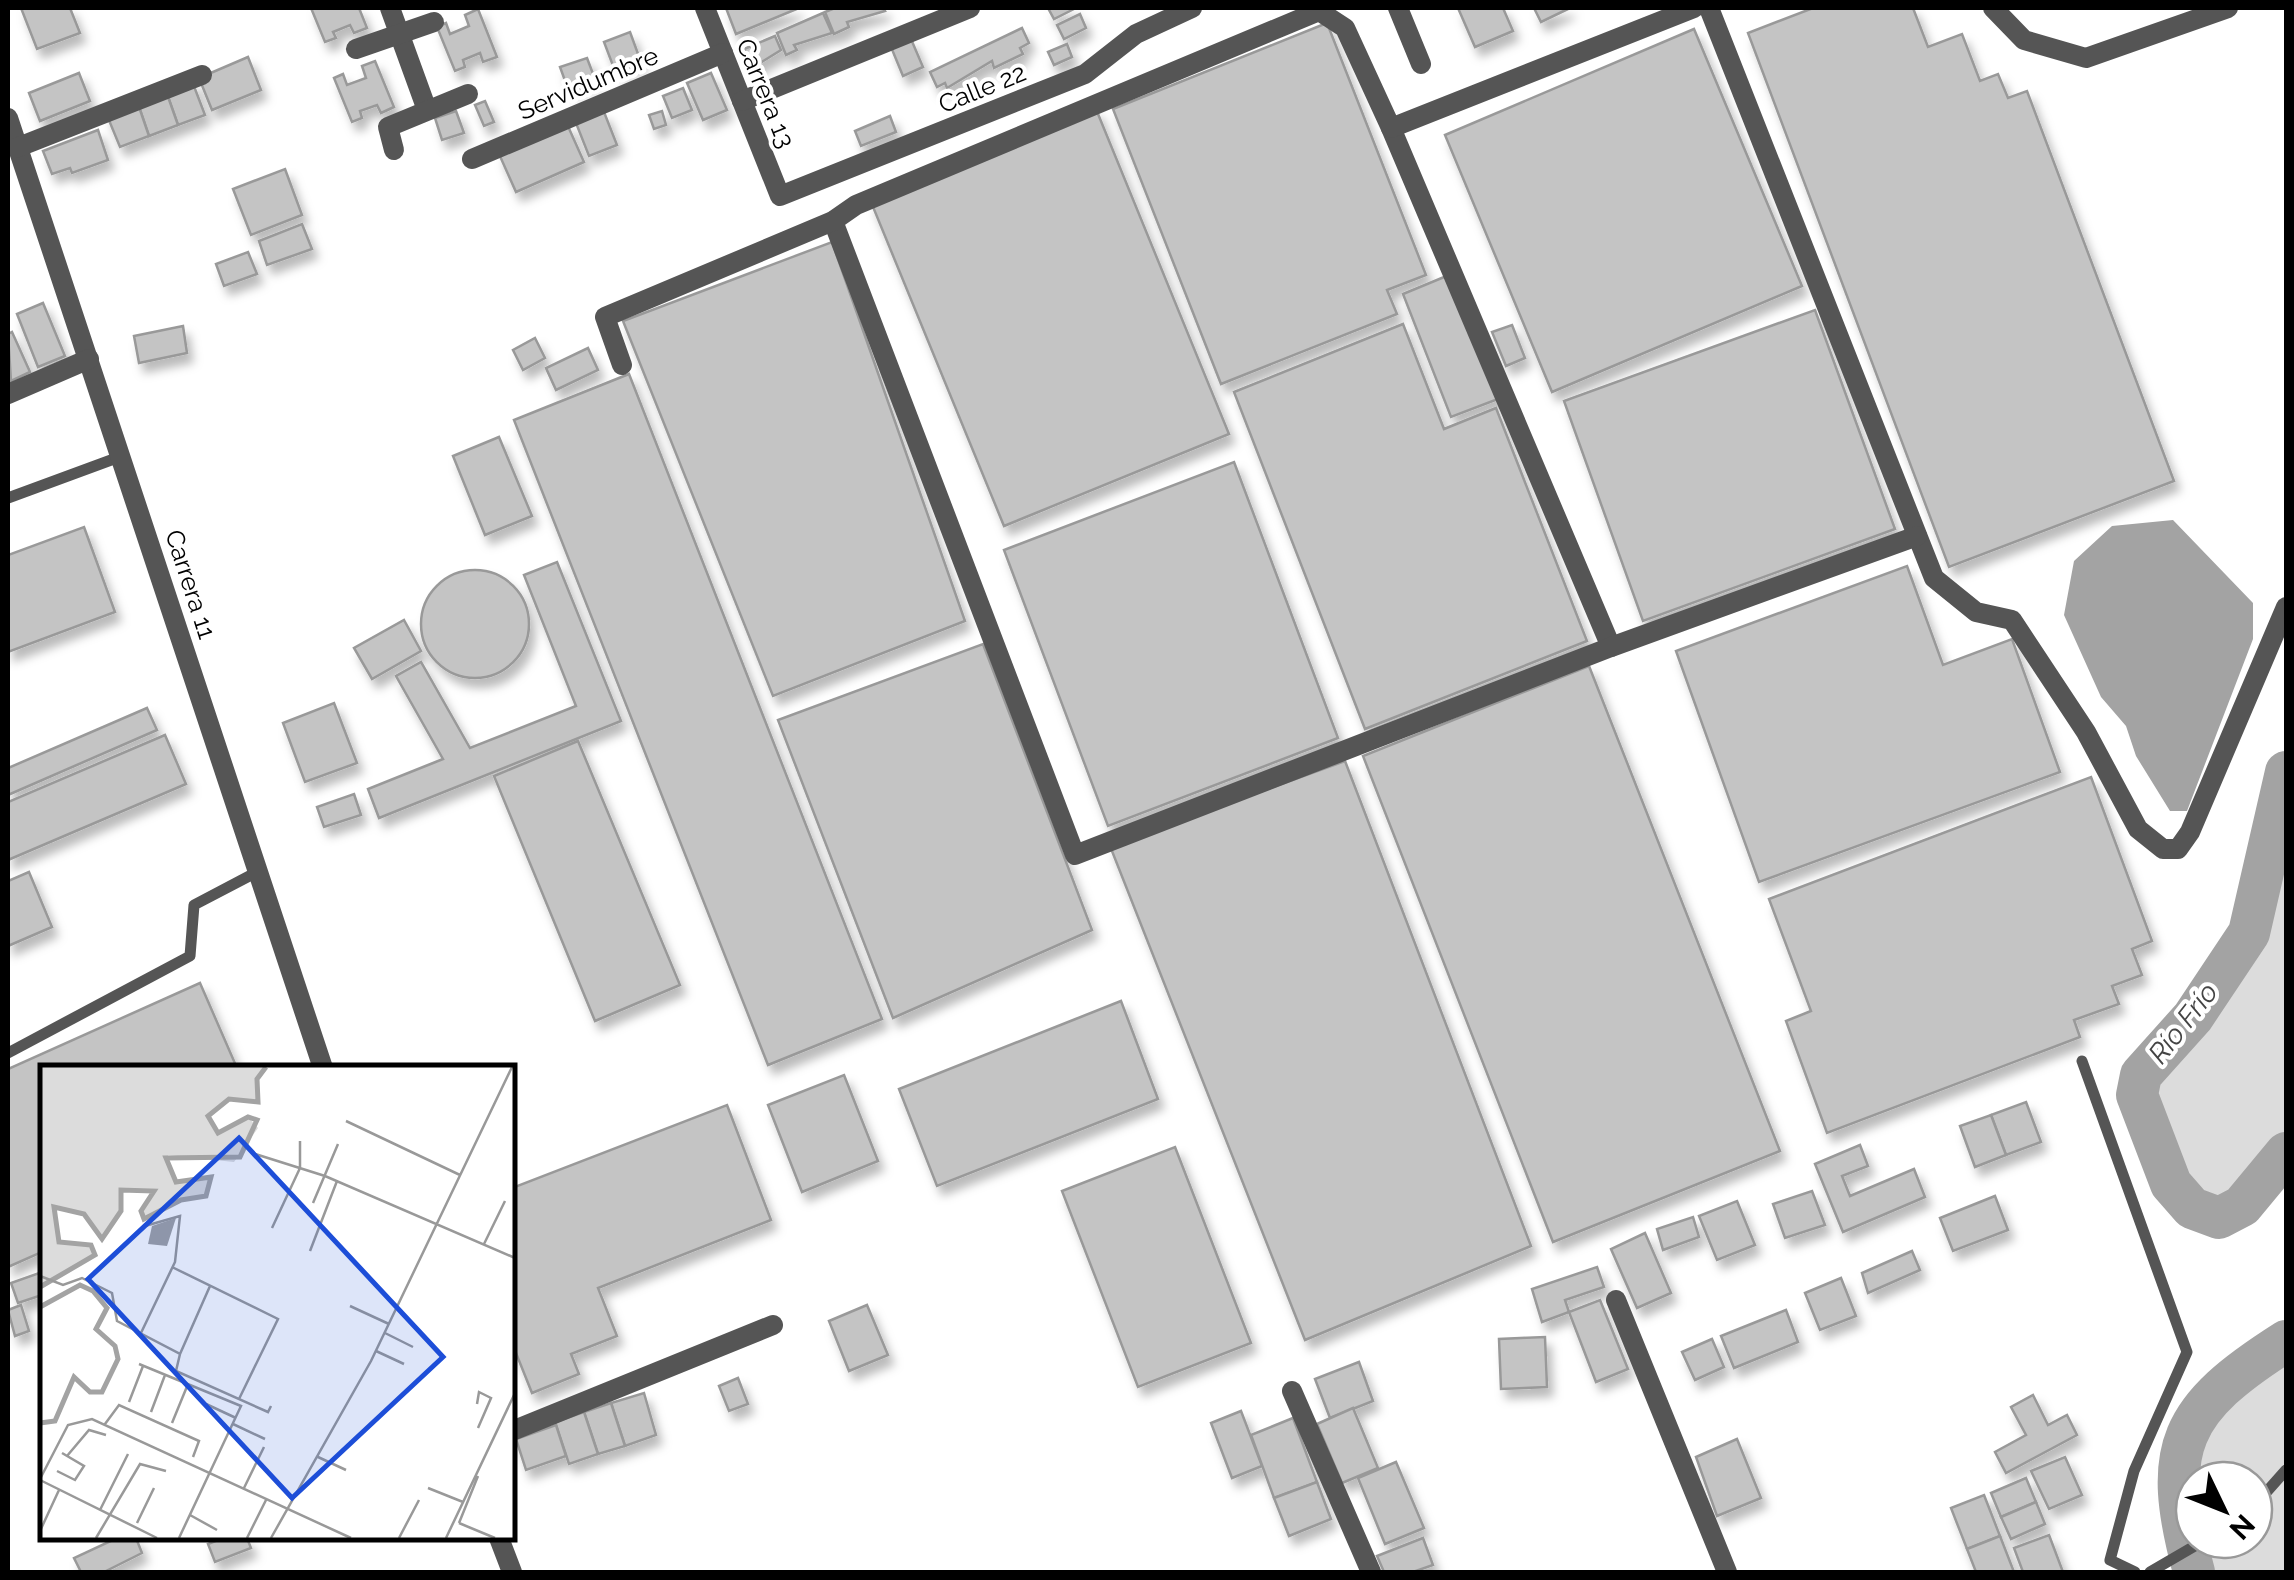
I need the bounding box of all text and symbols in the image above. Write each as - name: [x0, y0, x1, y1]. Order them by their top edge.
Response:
- street label: Carrera 13: [730, 34, 802, 152]
- street label: Servidumbre: [513, 40, 663, 126]
- street label: Calle 22: [934, 57, 1030, 119]
- street label: Carrera 11: [159, 526, 223, 643]
- water label: Río Frío: [2141, 976, 2225, 1070]
- inset map: [40, 1065, 515, 1540]
- north arrow: [2174, 1460, 2274, 1560]
- text: N: [2223, 1508, 2261, 1546]

